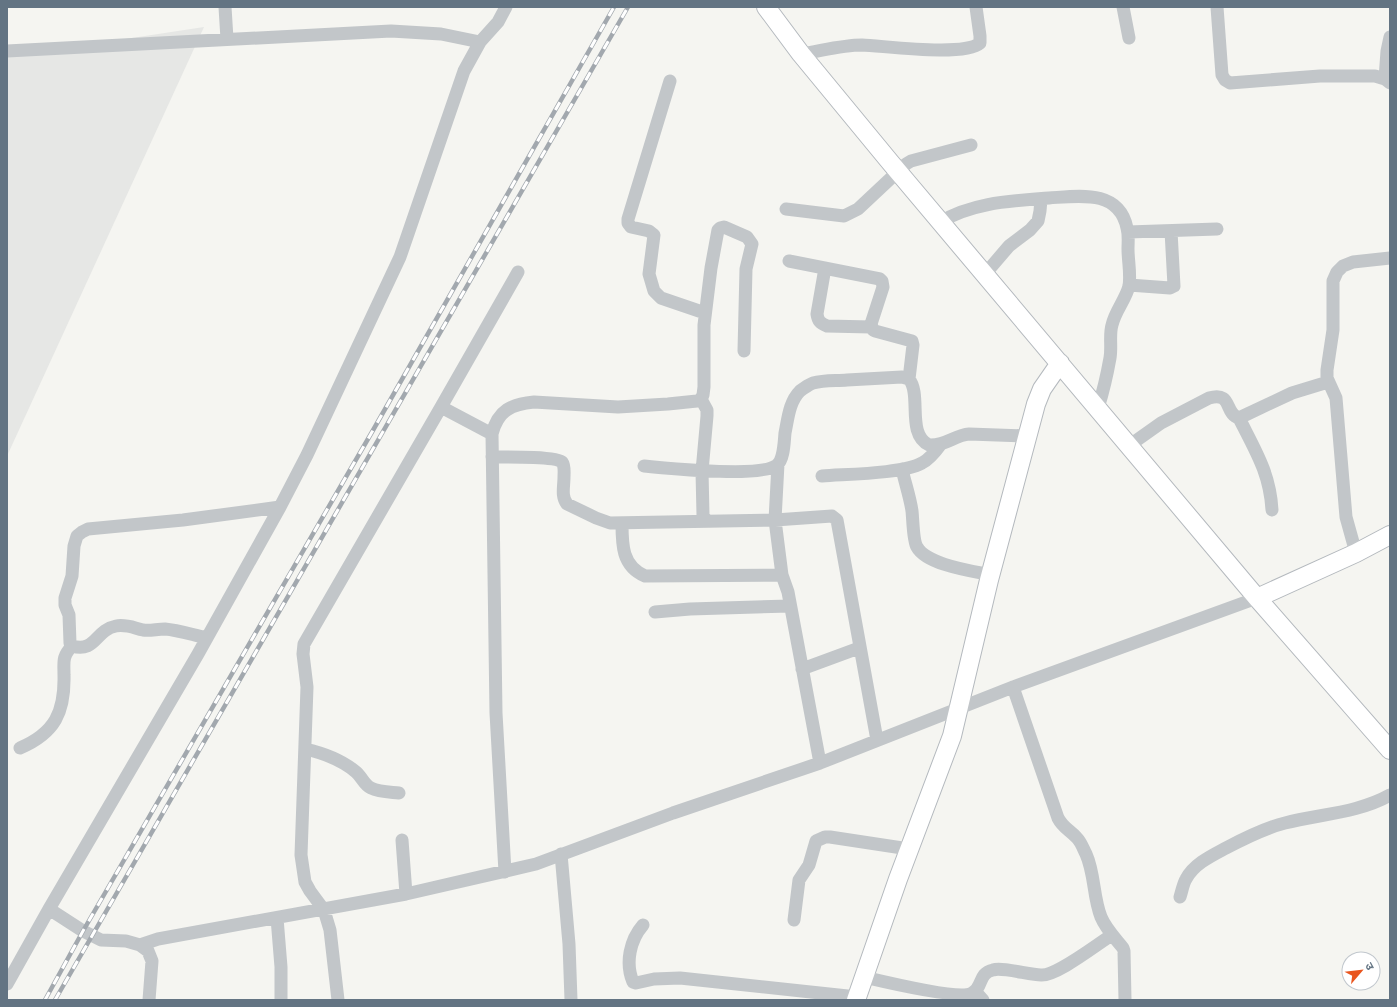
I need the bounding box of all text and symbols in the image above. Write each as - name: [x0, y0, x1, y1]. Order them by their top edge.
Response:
- north arrow: [1341, 951, 1381, 991]
- text: उ: [1363, 960, 1378, 972]

